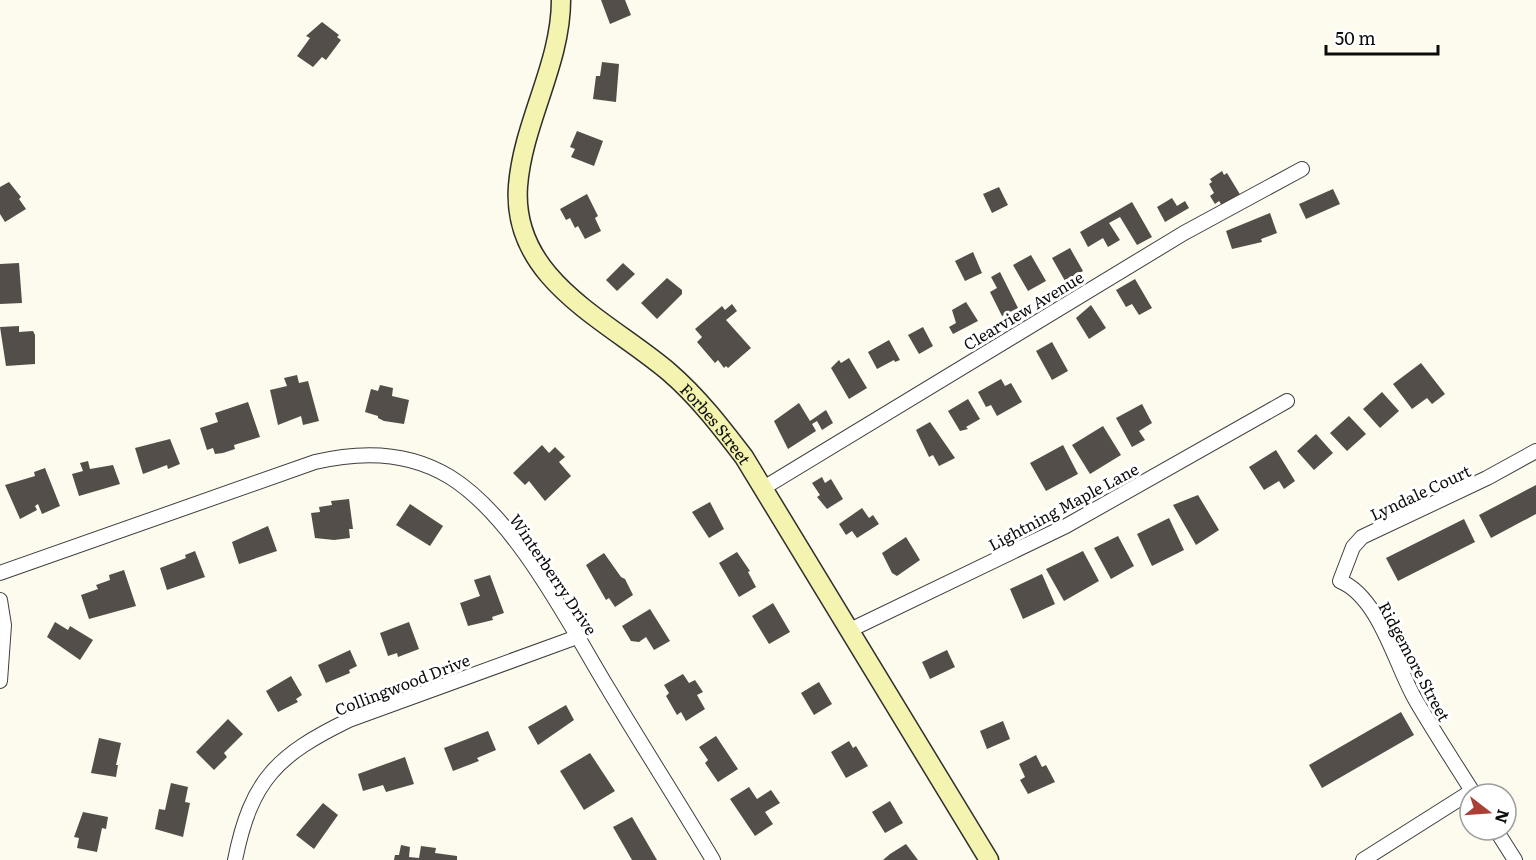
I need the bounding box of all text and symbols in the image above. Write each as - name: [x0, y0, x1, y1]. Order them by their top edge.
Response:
- scale bar: [1326, 18, 1438, 56]
- text: 50 m: [1335, 24, 1376, 51]
- street label: Clearview Avenue: [958, 265, 1088, 355]
- street label: Forbes Street: [675, 377, 758, 469]
- street label: Lightning Maple Lane: [984, 456, 1142, 556]
- street label: Lyndale Court: [1366, 458, 1475, 526]
- street label: Winterberry Drive: [504, 509, 604, 639]
- street label: Ridgemore Street: [1373, 597, 1457, 726]
- street label: Collingwood Drive: [331, 647, 473, 721]
- north arrow: [1458, 782, 1518, 842]
- text: N: [1490, 807, 1517, 827]

